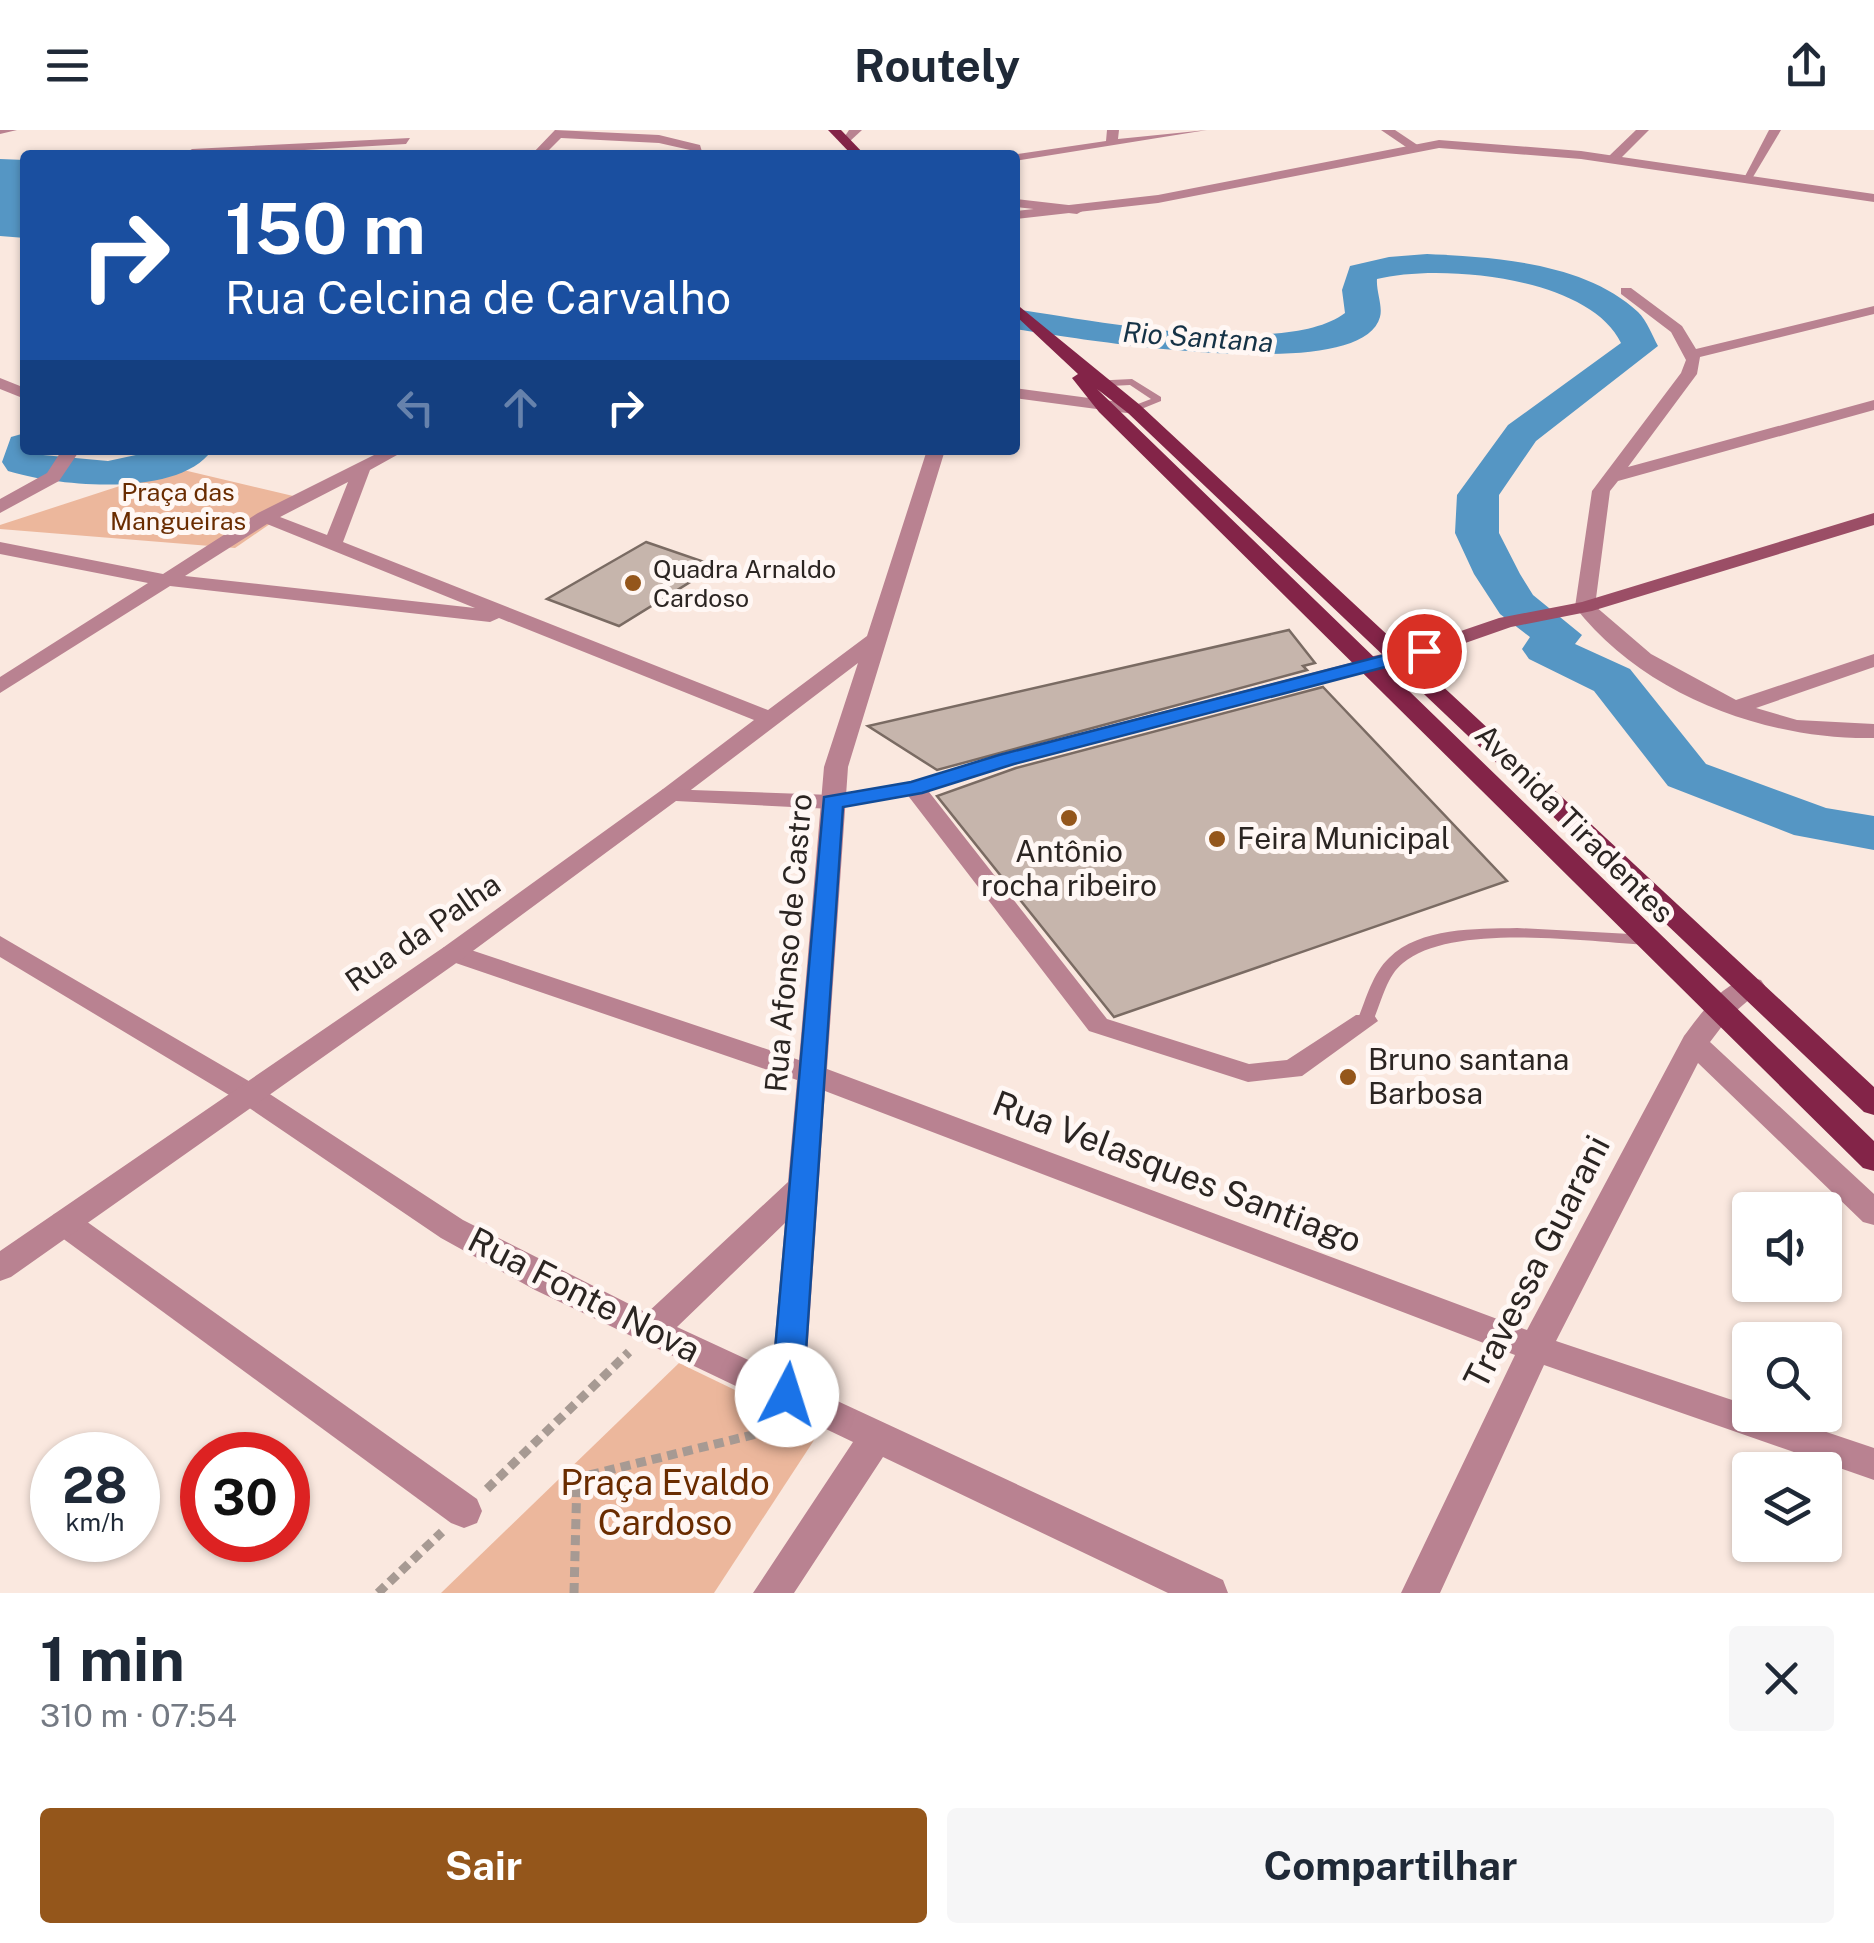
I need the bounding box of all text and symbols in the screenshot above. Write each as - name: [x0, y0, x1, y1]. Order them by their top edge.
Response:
- icon: menu: [40, 38, 95, 93]
- icon: share: [1779, 38, 1834, 93]
- text: Routely: [854, 39, 1020, 92]
- text: 150 m: [225, 187, 426, 270]
- icon: right: [60, 190, 190, 320]
- text: Rua Celcina de Carvalho: [225, 271, 731, 324]
- water label: Rio Santana: [1122, 315, 1274, 358]
- icon: left: [388, 380, 443, 435]
- icon: ahead: [493, 380, 548, 435]
- icon: right: [598, 380, 653, 435]
- park label: Praça das Mangueiras: [110, 477, 246, 536]
- place label: Quadra Arnaldo Cardoso: [653, 554, 836, 613]
- marker: Quadra Arnaldo Cardoso: [622, 572, 644, 594]
- pin: [1382, 609, 1467, 694]
- icon: arrive: [1397, 624, 1452, 679]
- street label: Avenida Tiradentes: [1468, 717, 1681, 930]
- street label: Rua Afonso de Castro: [757, 792, 819, 1094]
- marker: Antônio rocha ribeiro: [1058, 807, 1080, 829]
- place label: Feira Municipal: [1237, 820, 1450, 856]
- marker: Feira Municipal: [1206, 828, 1228, 850]
- place label: Antônio rocha ribeiro: [981, 833, 1157, 903]
- street label: Rua da Palha: [338, 866, 507, 999]
- place label: Bruno santana Barbosa: [1368, 1041, 1569, 1111]
- marker: Bruno santana Barbosa: [1337, 1066, 1359, 1088]
- street label: Rua Velasques Santiago: [987, 1082, 1367, 1261]
- street label: Travessa Guarani: [1455, 1128, 1618, 1395]
- map controls: [1732, 1192, 1842, 1562]
- button: sound: [1732, 1192, 1842, 1302]
- street label: Rua Fonte Nova: [462, 1219, 707, 1371]
- button: search: [1732, 1322, 1842, 1432]
- position arrow: [735, 1343, 839, 1447]
- speed limit sign: 30: [180, 1432, 310, 1562]
- button: layers: [1732, 1452, 1842, 1562]
- text: 28: [62, 1455, 128, 1514]
- park label: Praça Evaldo Cardoso: [560, 1462, 770, 1543]
- text: km/h: [66, 1507, 124, 1537]
- text: 1 min: [40, 1624, 185, 1695]
- button: close: [1729, 1626, 1834, 1731]
- text: 310 m · 07:54: [40, 1697, 237, 1734]
- button: Sair: [40, 1808, 927, 1923]
- button: Compartilhar: [947, 1808, 1834, 1923]

